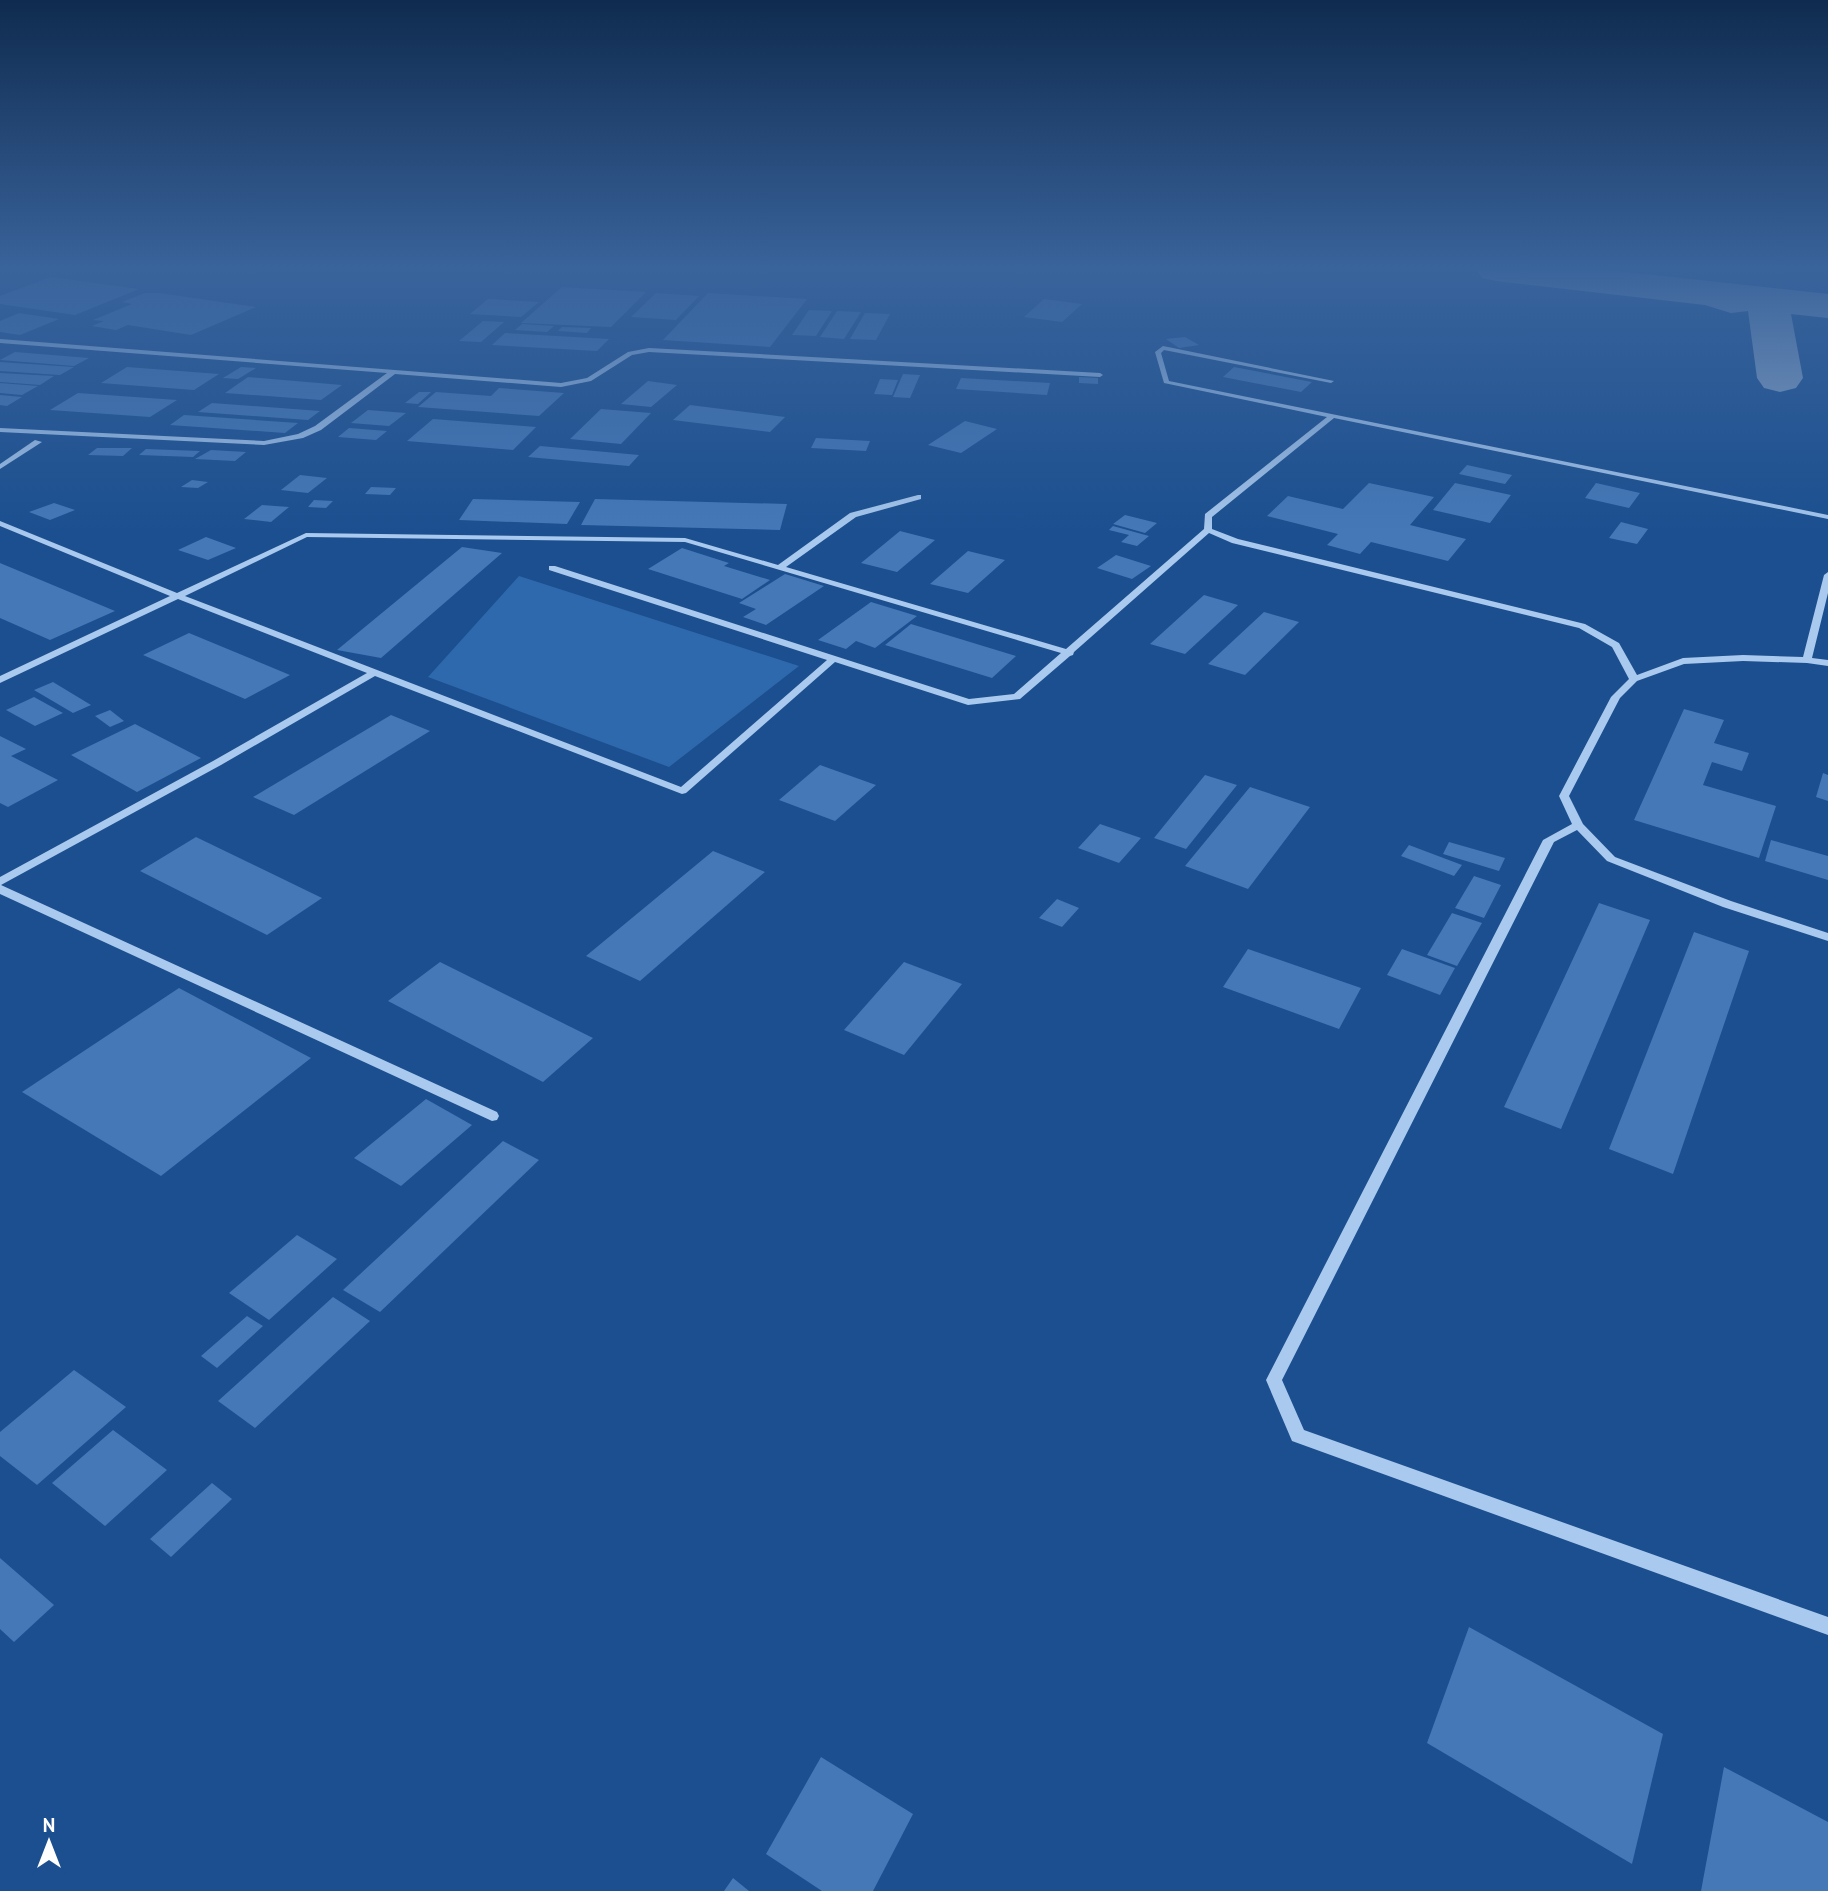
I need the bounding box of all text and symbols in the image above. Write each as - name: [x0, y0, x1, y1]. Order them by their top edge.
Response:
- north arrow: [14, 1807, 84, 1877]
- text: N: [43, 1813, 55, 1837]

